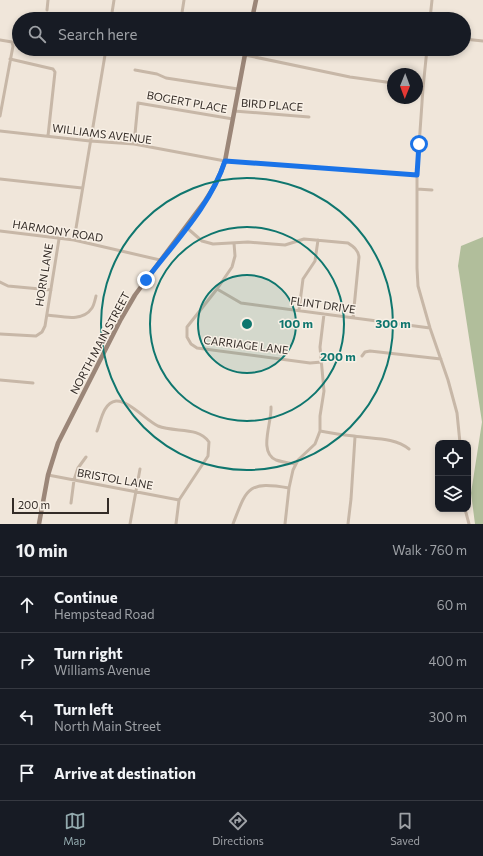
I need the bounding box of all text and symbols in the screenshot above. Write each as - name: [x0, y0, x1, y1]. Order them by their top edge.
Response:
- search box: [12, 12, 471, 56]
- icon: search: [26, 23, 48, 45]
- text: Search here: [58, 25, 137, 43]
- north arrow: [387, 68, 423, 104]
- street label: BOGERT PLACE: [146, 88, 228, 115]
- street label: BIRD PLACE: [241, 96, 304, 113]
- street label: WILLIAMS AVENUE: [51, 121, 153, 146]
- route start: [410, 135, 428, 153]
- street label: HARMONY ROAD: [12, 217, 104, 244]
- street label: HORN LANE: [32, 242, 55, 307]
- route end: [137, 271, 155, 289]
- street label: NORTH MAIN STREET: [67, 289, 132, 396]
- street label: FLINT DRIVE: [290, 293, 357, 316]
- text: 100 m: [279, 316, 313, 330]
- text: 300 m: [375, 316, 411, 330]
- centre of rings: [240, 317, 254, 331]
- street label: CARRIAGE LANE: [203, 333, 289, 356]
- text: 200 m: [320, 349, 356, 363]
- map controls: [435, 440, 471, 512]
- button: locate: [435, 440, 471, 476]
- street label: BRISTOL LANE: [76, 465, 154, 492]
- button: layers: [435, 476, 471, 512]
- scale bar: [12, 496, 109, 515]
- text: 200 m: [18, 498, 50, 511]
- text: 10 min: [16, 540, 68, 561]
- text: Walk · 760 m: [392, 542, 467, 558]
- text: Continue: [54, 588, 118, 606]
- icon: ahead: [16, 594, 38, 616]
- text: 60 m: [437, 597, 467, 613]
- text: Hempstead Road: [54, 606, 155, 622]
- text: Turn right: [54, 644, 123, 662]
- icon: right: [16, 650, 38, 672]
- text: 400 m: [428, 653, 467, 669]
- text: Williams Avenue: [54, 662, 150, 678]
- text: Turn left: [54, 700, 113, 718]
- icon: left: [16, 706, 38, 728]
- text: 300 m: [429, 709, 467, 725]
- text: North Main Street: [54, 718, 161, 734]
- icon: arrive: [16, 762, 38, 784]
- text: Arrive at destination: [54, 764, 196, 782]
- tab: Map: [63, 810, 86, 847]
- tab: Directions: [212, 810, 264, 847]
- tab: Saved: [390, 810, 420, 847]

